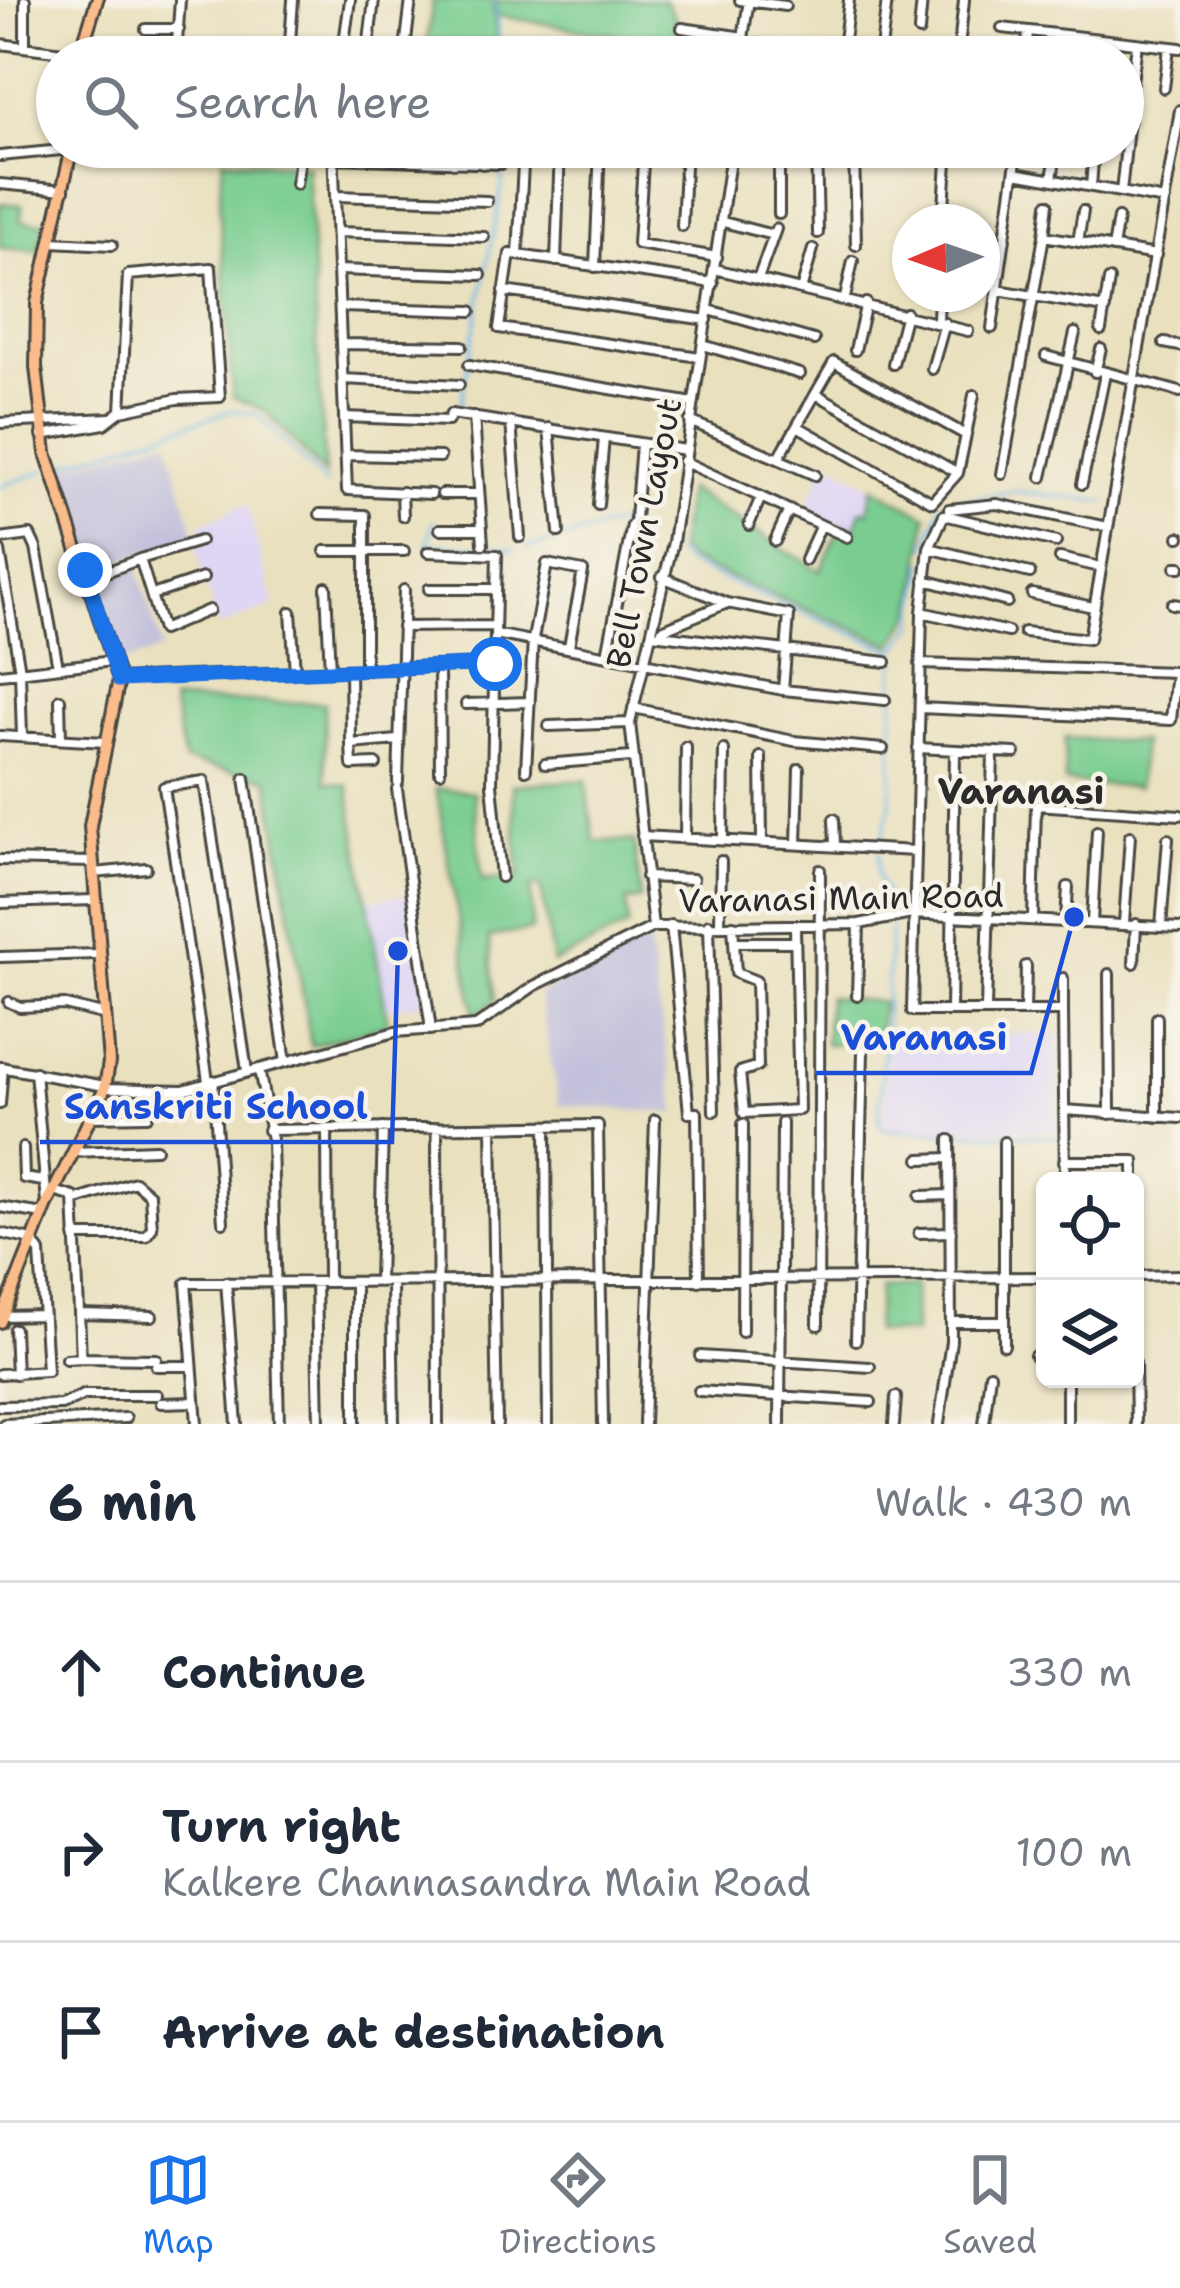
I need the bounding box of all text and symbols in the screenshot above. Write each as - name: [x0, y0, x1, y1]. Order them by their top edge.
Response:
- search box: [36, 36, 1144, 168]
- icon: search: [78, 69, 144, 135]
- text: Search here: [174, 72, 431, 132]
- north arrow: [892, 204, 1000, 312]
- street label: Bell Town Layout: [596, 394, 692, 672]
- route end: [58, 543, 112, 597]
- route start: [468, 637, 522, 691]
- district label: Varanasi: [938, 767, 1105, 816]
- street label: Varanasi Main Road: [678, 873, 1004, 923]
- callout: Varanasi: [816, 1001, 1031, 1073]
- text: Varanasi: [841, 1013, 1008, 1062]
- callout: Sanskriti School: [40, 1070, 392, 1142]
- text: Sanskriti School: [64, 1082, 368, 1131]
- map controls: [1036, 1172, 1144, 1388]
- button: locate: [1036, 1172, 1144, 1280]
- button: layers: [1036, 1280, 1144, 1388]
- text: 6 min: [48, 1468, 197, 1536]
- text: Walk · 430 m: [875, 1476, 1132, 1528]
- icon: ahead: [48, 1639, 114, 1705]
- text: Continue: [162, 1642, 366, 1702]
- text: 330 m: [1006, 1646, 1132, 1698]
- text: Turn right: [162, 1796, 401, 1856]
- icon: right: [48, 1819, 114, 1885]
- text: 100 m: [1016, 1826, 1132, 1878]
- text: Kalkere Channasandra Main Road: [162, 1856, 811, 1908]
- icon: arrive: [48, 1999, 114, 2065]
- text: Arrive at destination: [162, 2002, 665, 2062]
- tab: Map: [143, 2147, 214, 2264]
- tab: Directions: [500, 2147, 657, 2264]
- tab: Saved: [943, 2147, 1037, 2264]

